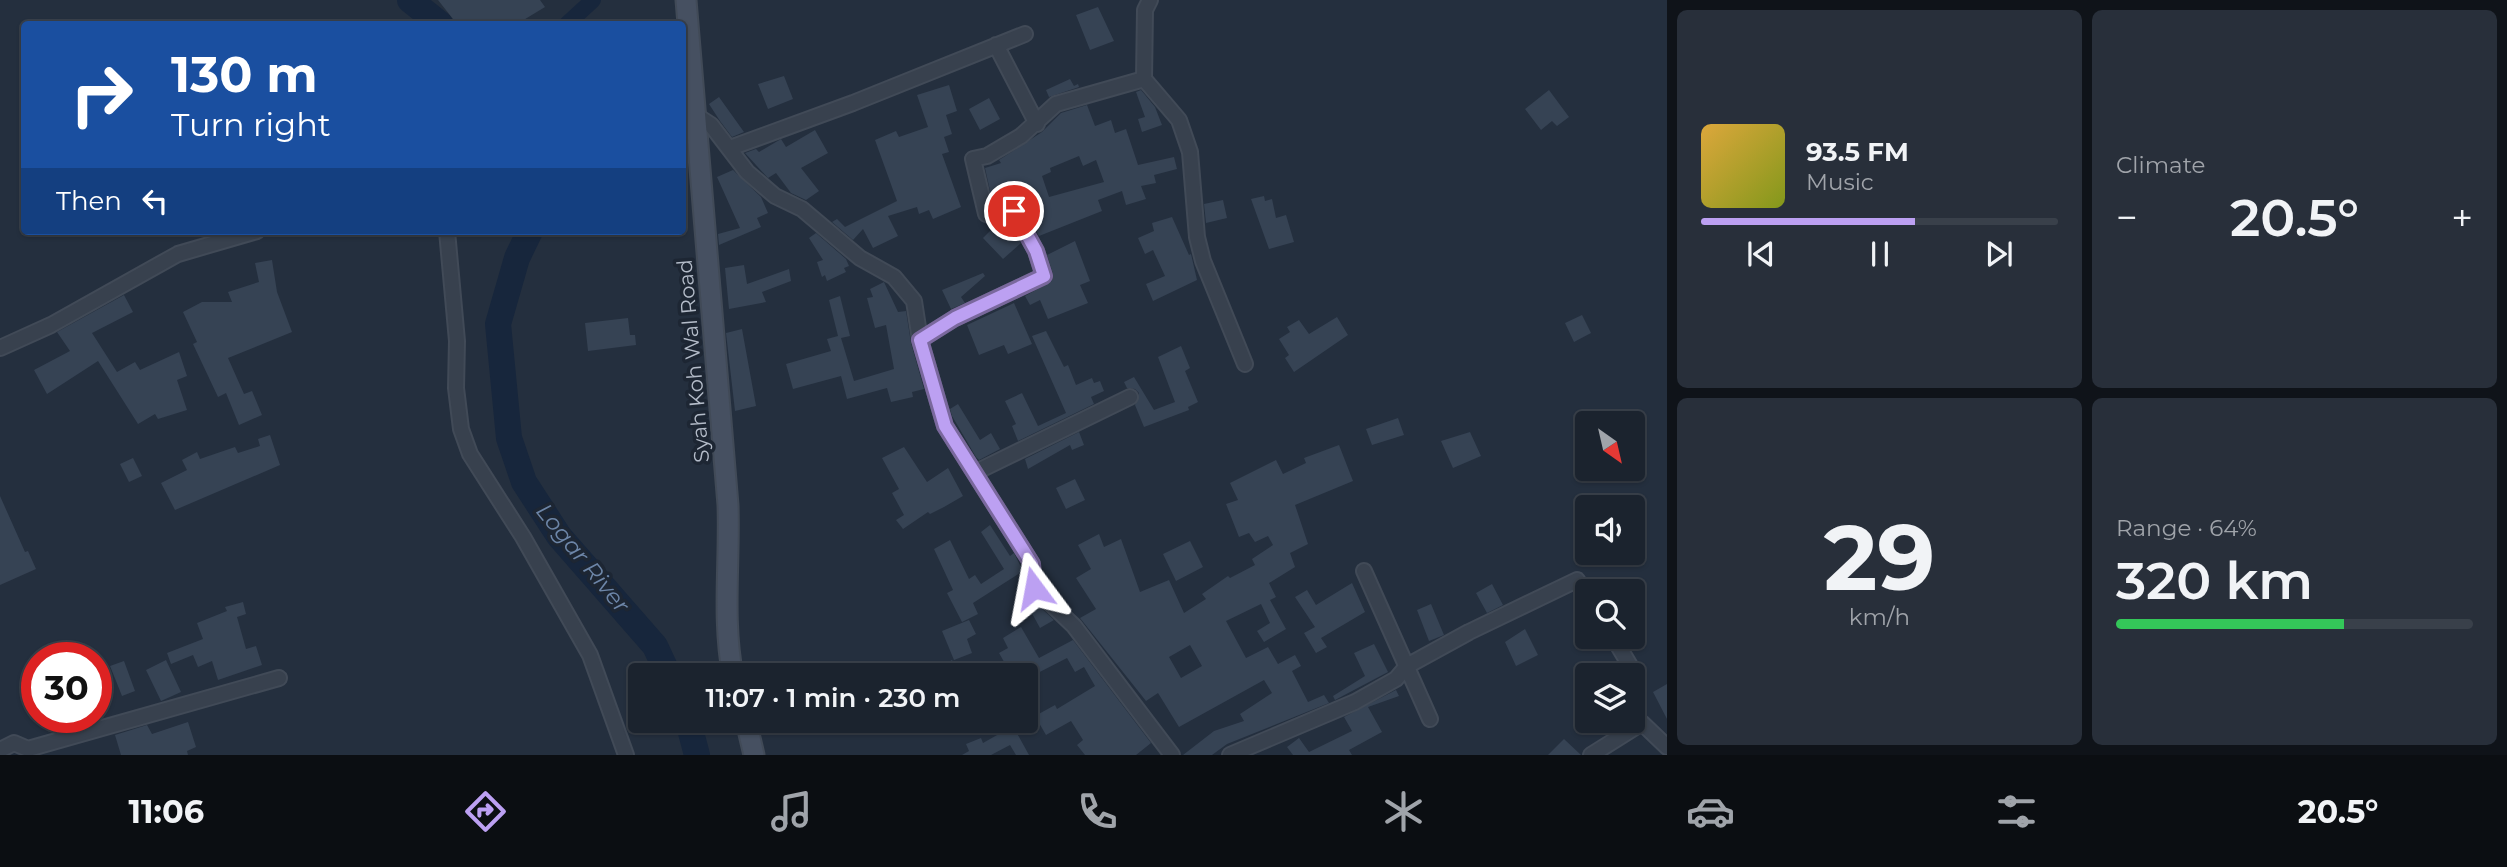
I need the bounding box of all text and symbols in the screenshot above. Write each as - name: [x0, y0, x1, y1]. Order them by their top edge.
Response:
- text: 130 m: [171, 45, 318, 104]
- icon: right: [56, 49, 147, 140]
- text: Turn right: [171, 105, 331, 144]
- text: 93.5 FM: [1806, 136, 1909, 168]
- text: Climate: [2116, 151, 2205, 179]
- text: Music: [1806, 168, 1874, 196]
- pin: [984, 181, 1044, 241]
- icon: left: [136, 182, 174, 220]
- text: Then: [56, 185, 122, 217]
- text: 20.5°: [2230, 186, 2359, 249]
- icon: arrive: [995, 192, 1033, 230]
- text: −: [2116, 194, 2138, 241]
- text: +: [2451, 194, 2473, 241]
- icon: previous: [1742, 235, 1780, 273]
- icon: pause: [1861, 235, 1899, 273]
- icon: next: [1980, 235, 2018, 273]
- street label: Syah Koh Wal Road: [672, 258, 714, 464]
- north arrow: [1575, 411, 1645, 481]
- map controls: [1575, 411, 1645, 733]
- button: sound: [1575, 495, 1645, 565]
- water label: Logar River: [530, 498, 636, 619]
- text: 29: [1824, 502, 1935, 613]
- text: Range · 64%: [2116, 514, 2257, 542]
- text: 320 km: [2116, 549, 2313, 612]
- position arrow: [997, 551, 1071, 625]
- button: search: [1575, 579, 1645, 649]
- text: km/h: [1849, 603, 1910, 631]
- speed limit sign: 30: [21, 642, 112, 733]
- button: layers: [1575, 663, 1645, 733]
- text: 11:07 · 1 min · 230 m: [706, 682, 960, 714]
- icon: directions: [461, 787, 510, 836]
- icon: music: [767, 787, 816, 836]
- icon: phone: [1073, 787, 1122, 836]
- icon: climate: [1379, 787, 1428, 836]
- icon: car: [1686, 787, 1735, 836]
- icon: filters: [1992, 787, 2041, 836]
- text: 11:06: [129, 792, 204, 831]
- text: 20.5°: [2298, 792, 2378, 831]

